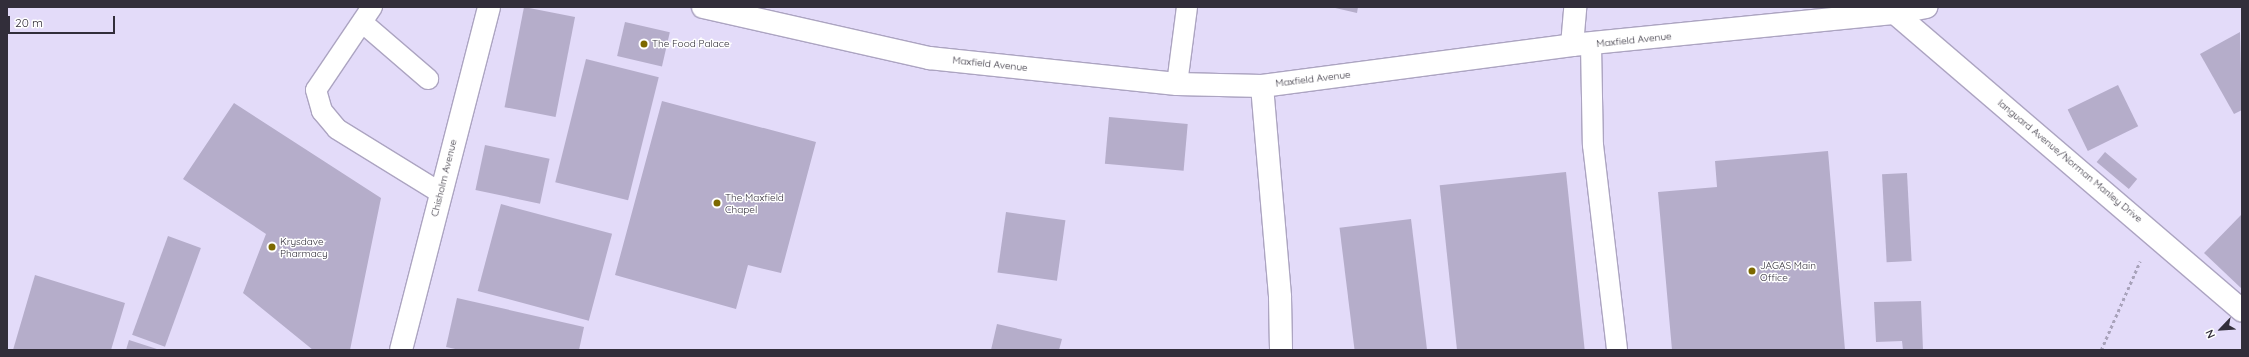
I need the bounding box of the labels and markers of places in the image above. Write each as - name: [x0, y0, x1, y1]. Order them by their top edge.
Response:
- place label: The Food Palace: [652, 38, 730, 50]
- marker: The Food Palace: [639, 39, 649, 49]
- place label: The Maxfield Chapel: [725, 191, 784, 214]
- marker: The Maxfield Chapel: [712, 198, 722, 208]
- place label: Krysdave Pharmacy: [280, 235, 328, 258]
- marker: Krysdave Pharmacy: [267, 242, 277, 252]
- place label: JAGAS Main Office: [1760, 259, 1816, 282]
- marker: JAGAS Main Office: [1747, 266, 1757, 276]

